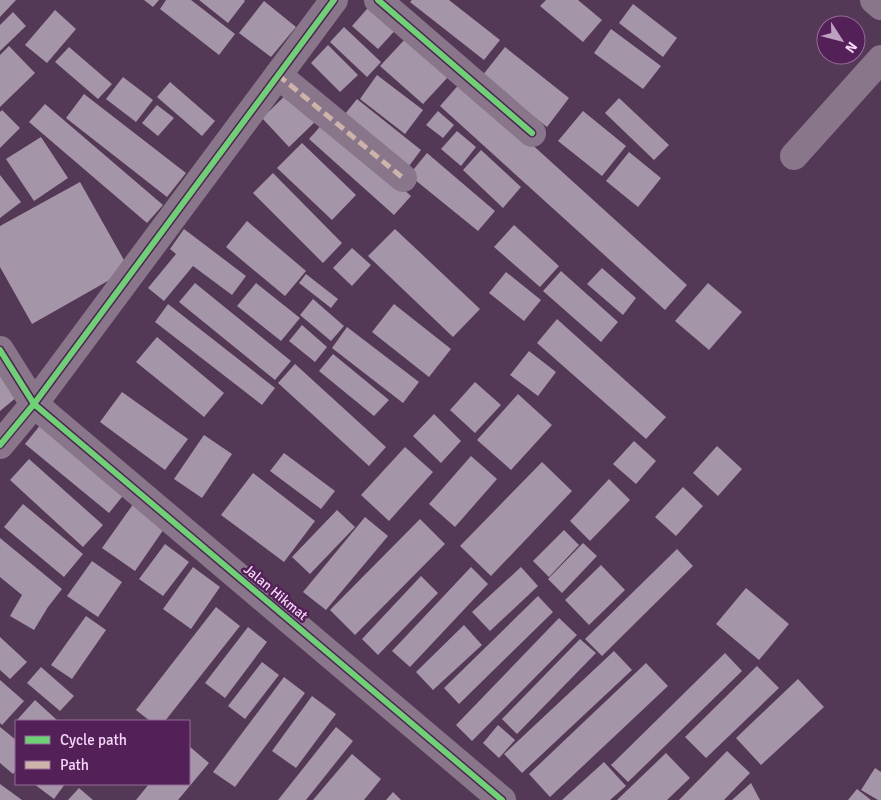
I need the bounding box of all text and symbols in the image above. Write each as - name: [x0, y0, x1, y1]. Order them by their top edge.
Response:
- north arrow: [816, 15, 866, 65]
- text: N: [841, 38, 861, 56]
- street label: Jalan Hikmat: [240, 561, 311, 624]
- legend: [15, 720, 190, 785]
- text: Cycle path: [60, 731, 127, 749]
- text: Path: [60, 756, 89, 774]

